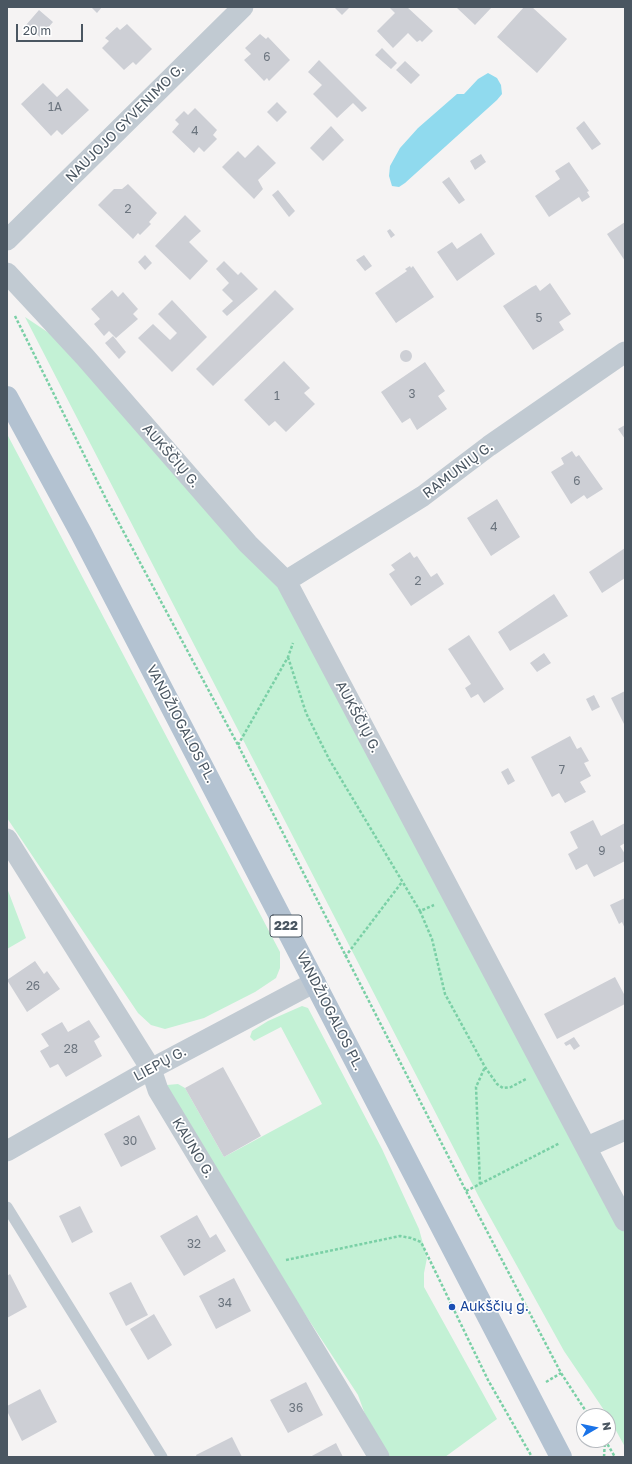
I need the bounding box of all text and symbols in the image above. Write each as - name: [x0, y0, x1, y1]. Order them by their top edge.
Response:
- scale bar: [18, 16, 85, 42]
- text: 20 m: [23, 23, 51, 38]
- house number: 6: [263, 50, 271, 64]
- street label: NAUJOJO GYVENIMO G.: [62, 60, 188, 186]
- house number: 1A: [48, 100, 62, 114]
- house number: 4: [191, 124, 199, 138]
- house number: 2: [125, 202, 131, 216]
- house number: 5: [536, 311, 542, 325]
- house number: 3: [408, 387, 416, 401]
- house number: 1: [274, 389, 280, 403]
- street label: AUKŠČIŲ G.: [139, 421, 203, 491]
- street label: RAMUNIŲ G.: [420, 438, 496, 502]
- house number: 6: [573, 474, 581, 488]
- house number: 4: [490, 520, 498, 534]
- house number: 2: [415, 574, 421, 588]
- street label: VANDŽIOGALOS PL.: [143, 662, 219, 786]
- street label: AUKŠČIŲ G.: [332, 678, 384, 756]
- house number: 7: [559, 763, 565, 777]
- house number: 9: [598, 844, 606, 858]
- road number: 222: [270, 915, 302, 937]
- street label: VANDŽIOGALOS PL.: [293, 948, 367, 1074]
- house number: 26: [26, 979, 40, 993]
- house number: 28: [64, 1042, 78, 1056]
- street label: LIEPŲ G.: [131, 1043, 189, 1085]
- street label: KAUNO G.: [168, 1115, 218, 1181]
- house number: 30: [123, 1134, 137, 1148]
- house number: 32: [187, 1237, 201, 1251]
- house number: 34: [218, 1296, 232, 1310]
- place label: Aukščių g.: [460, 1299, 529, 1315]
- marker: Aukščių g.: [447, 1302, 457, 1312]
- house number: 36: [289, 1401, 303, 1415]
- north arrow: [576, 1408, 616, 1448]
- text: N: [600, 1421, 614, 1431]

